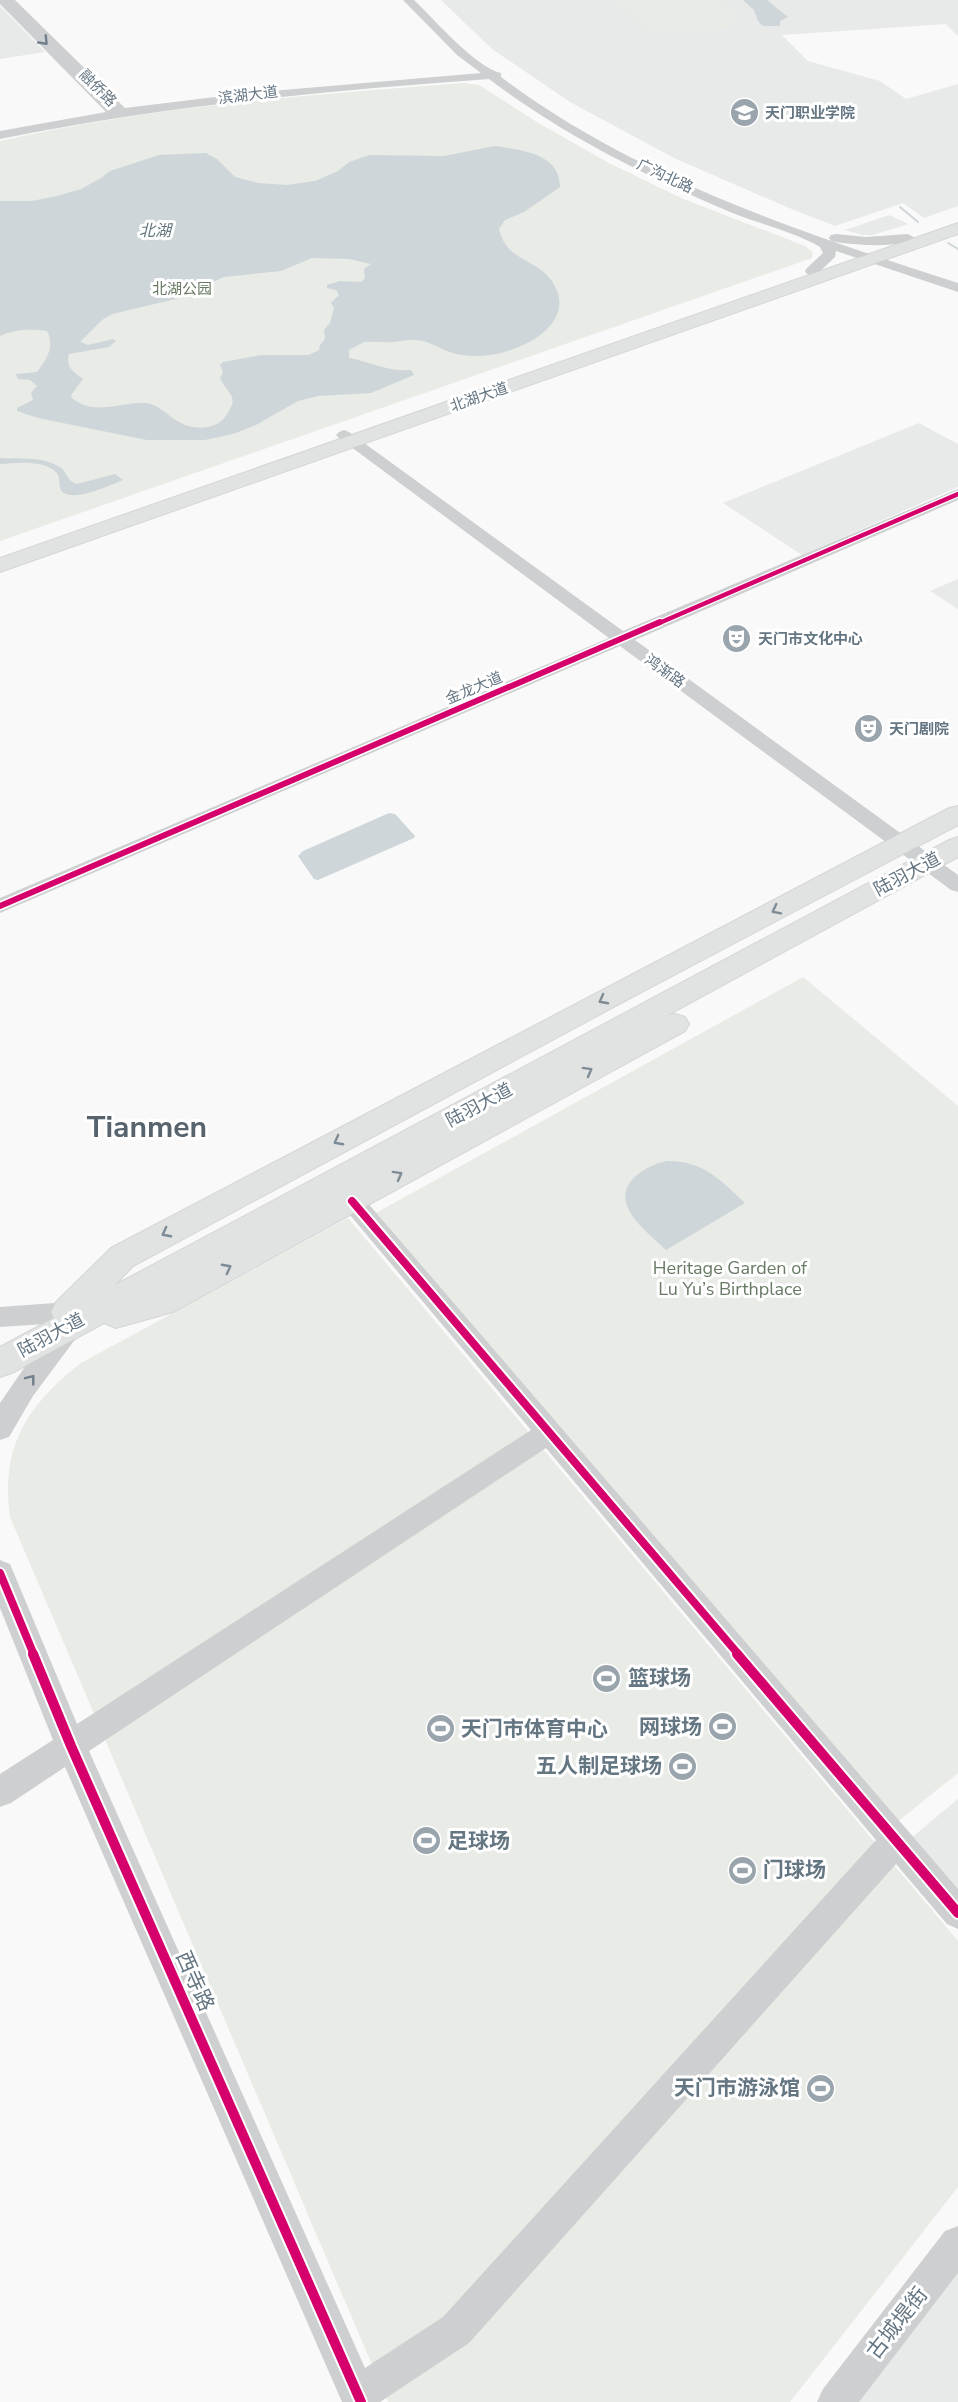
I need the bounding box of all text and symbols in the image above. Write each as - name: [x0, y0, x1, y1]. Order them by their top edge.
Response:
- one-way arrow: [36, 34, 47, 45]
- street label: 融侨路: [75, 65, 121, 111]
- street label: 滨湖大道: [217, 81, 279, 109]
- school or university icon: 天门职业学院: [728, 97, 760, 129]
- place label: 天门职业学院: [765, 103, 855, 123]
- street label: 广沟北路: [634, 154, 696, 198]
- water label: 北湖: [139, 220, 174, 242]
- park label: 北湖公园: [152, 279, 212, 299]
- street label: 北湖大道: [447, 378, 511, 416]
- theatre icon: 天门市文化中心: [721, 623, 753, 655]
- place label: 天门市文化中心: [758, 629, 863, 649]
- street label: 鸿渐路: [641, 650, 689, 692]
- street label: 金龙大道: [442, 667, 506, 709]
- theatre icon: 天门剧院: [852, 713, 884, 745]
- place label: 天门剧院: [889, 719, 949, 739]
- street label: 陆羽大道: [870, 847, 944, 901]
- one-way arrow: [772, 903, 782, 914]
- one-way arrow: [599, 993, 609, 1004]
- one-way arrow: [582, 1067, 592, 1078]
- street label: 陆羽大道: [442, 1078, 516, 1132]
- district label: Tianmen: [87, 1107, 207, 1148]
- one-way arrow: [334, 1134, 344, 1145]
- one-way arrow: [392, 1171, 403, 1182]
- one-way arrow: [162, 1226, 173, 1237]
- park label: Heritage Garden of Lu Yu’s Birthplace: [653, 1256, 808, 1301]
- one-way arrow: [220, 1263, 231, 1275]
- street label: 陆羽大道: [14, 1308, 88, 1362]
- one-way arrow: [23, 1375, 34, 1386]
- sports icon: 篮球场: [591, 1662, 623, 1694]
- place label: 篮球场: [628, 1664, 691, 1692]
- sports icon: 网球场: [707, 1711, 739, 1743]
- sports icon: 天门市体育中心: [424, 1713, 456, 1745]
- place label: 网球场: [639, 1713, 702, 1741]
- place label: 天门市体育中心: [461, 1715, 608, 1743]
- sports icon: 五人制足球场: [667, 1750, 699, 1782]
- place label: 五人制足球场: [536, 1752, 662, 1780]
- sports icon: 足球场: [410, 1825, 442, 1857]
- place label: 足球场: [447, 1827, 510, 1855]
- sports icon: 门球场: [726, 1854, 758, 1886]
- place label: 门球场: [763, 1856, 826, 1884]
- street label: 西寺路: [169, 1947, 221, 2015]
- sports icon: 天门市游泳馆: [805, 2072, 837, 2104]
- place label: 天门市游泳馆: [674, 2074, 800, 2102]
- street label: 古城堤街: [860, 2281, 934, 2365]

